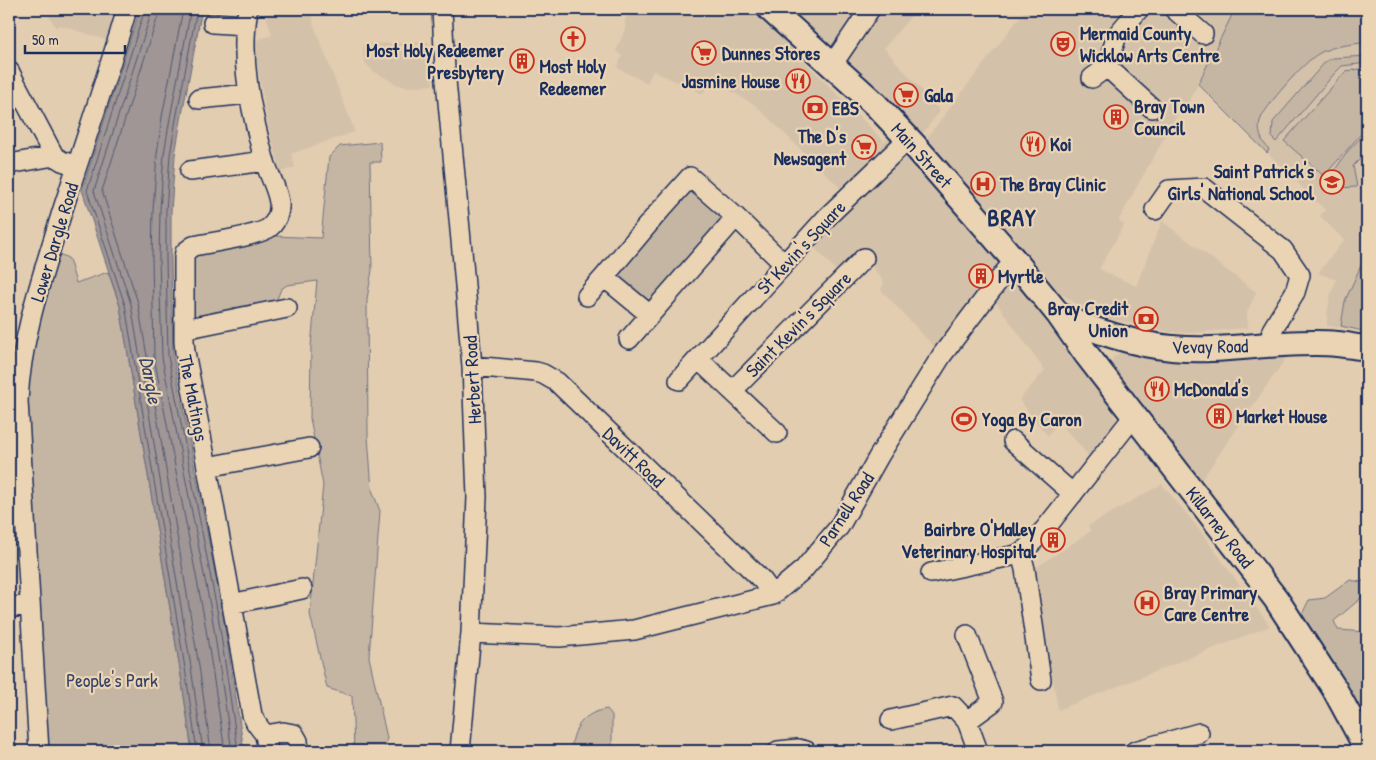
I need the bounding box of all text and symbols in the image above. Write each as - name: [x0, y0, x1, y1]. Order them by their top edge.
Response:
- place label: Mermaid County Wicklow Arts Centre: [1080, 20, 1220, 68]
- scale bar: [25, 22, 125, 54]
- church icon: Most Holy Redeemer: [560, 26, 586, 52]
- text: 50 m: [32, 29, 59, 50]
- theatre icon: Mermaid County Wicklow Arts Centre: [1050, 31, 1076, 57]
- place label: Most Holy Redeemer Presbytery: [366, 37, 505, 86]
- supermarket icon: Dunnes Stores: [691, 40, 717, 66]
- place label: Dunnes Stores: [722, 40, 821, 66]
- building icon: Most Holy Redeemer Presbytery: [509, 48, 535, 74]
- place label: Most Holy Redeemer: [540, 53, 607, 101]
- place label: Jasmine House: [681, 68, 780, 94]
- restaurant icon: Jasmine House: [785, 68, 811, 94]
- supermarket icon: Gala: [893, 82, 919, 108]
- place label: Gala: [924, 82, 954, 108]
- place label: Bray Town Council: [1134, 93, 1205, 141]
- bank icon: EBS: [802, 95, 828, 121]
- place label: EBS: [832, 95, 859, 121]
- building icon: Bray Town Council: [1103, 104, 1129, 130]
- street label: Main Street: [886, 117, 959, 194]
- place label: The D's Newsagent: [774, 123, 847, 172]
- restaurant icon: Koi: [1020, 131, 1046, 157]
- place label: Koi: [1050, 131, 1072, 157]
- supermarket icon: The D's Newsagent: [851, 134, 877, 160]
- place label: Saint Patrick's Girls' National School: [1168, 158, 1315, 206]
- school or university icon: Saint Patrick's Girls' National School: [1319, 169, 1345, 195]
- hospital icon: The Bray Clinic: [970, 171, 996, 197]
- place label: The Bray Clinic: [999, 171, 1106, 198]
- street label: Lower Dargle Road: [24, 179, 85, 305]
- street label: St Kevin's Square: [751, 194, 852, 300]
- district label: BRAY: [987, 201, 1037, 233]
- building icon: Myrtle: [968, 263, 994, 289]
- place label: Myrtle: [998, 263, 1044, 290]
- street label: Saint Kevin's Square: [739, 265, 857, 383]
- place label: Bray Credit Union: [1048, 295, 1129, 343]
- bank icon: Bray Credit Union: [1133, 306, 1159, 332]
- street label: Vevay Road: [1171, 332, 1249, 360]
- street label: Herbert Road: [457, 335, 487, 425]
- street label: The Maltings: [173, 352, 215, 444]
- water label: Dargle: [133, 354, 169, 407]
- restaurant icon: McDonald's: [1144, 376, 1170, 402]
- place label: McDonald's: [1174, 376, 1249, 402]
- building icon: Market House: [1206, 403, 1232, 429]
- place label: Market House: [1236, 403, 1328, 429]
- sports icon: Yoga By Caron: [951, 406, 977, 432]
- place label: Yoga By Caron: [982, 406, 1082, 433]
- street label: Davitt Road: [597, 421, 671, 493]
- street label: Parnell Road: [812, 466, 880, 551]
- street label: Killarney Road: [1180, 481, 1260, 574]
- place label: Bairbre O'Malley Veterinary Hospital: [901, 516, 1037, 565]
- building icon: Bairbre O'Malley Veterinary Hospital: [1040, 527, 1066, 553]
- place label: Bray Primary Care Centre: [1164, 579, 1257, 627]
- hospital icon: Bray Primary Care Centre: [1134, 590, 1160, 616]
- park label: People's Park: [66, 667, 158, 693]

